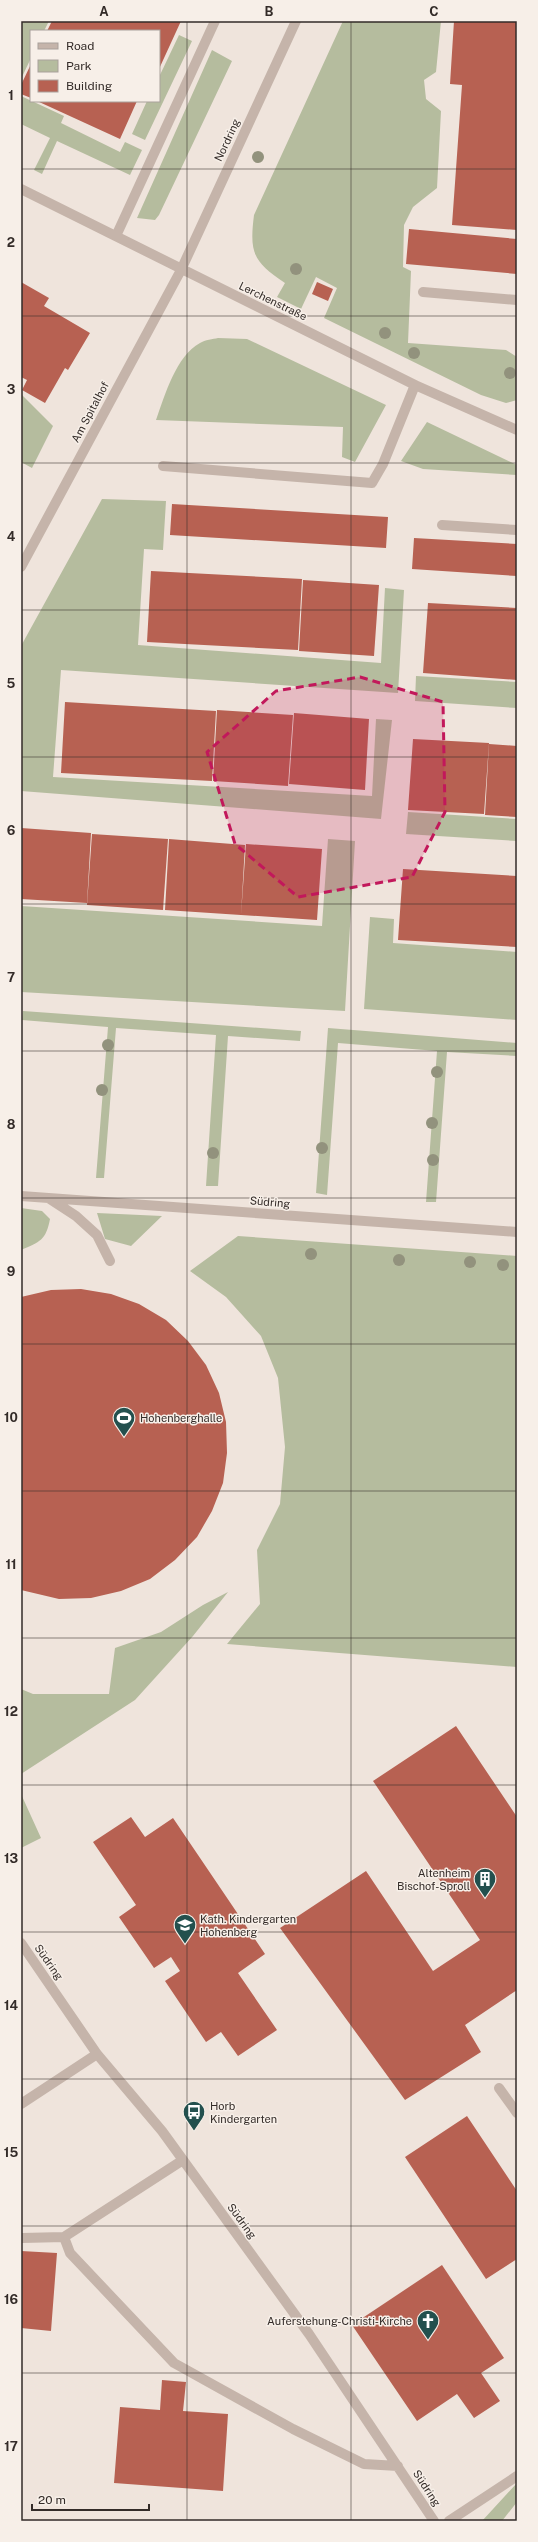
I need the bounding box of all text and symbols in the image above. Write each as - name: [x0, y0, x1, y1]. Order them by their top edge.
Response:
- text: A: [99, 4, 109, 19]
- text: B: [265, 4, 274, 19]
- text: C: [429, 4, 439, 19]
- legend: [30, 30, 160, 102]
- text: Road: [66, 39, 94, 53]
- text: Park: [66, 59, 92, 73]
- text: Building: [66, 79, 112, 93]
- text: 1: [8, 88, 14, 103]
- street label: Nordring: [212, 117, 242, 163]
- text: 2: [7, 235, 15, 250]
- street label: Lerchenstraße: [237, 279, 309, 323]
- street label: Am Spitalhof: [69, 379, 111, 444]
- text: 3: [7, 382, 16, 397]
- text: 4: [7, 529, 16, 544]
- text: 5: [7, 676, 16, 691]
- text: 6: [7, 823, 16, 838]
- text: 7: [7, 970, 15, 985]
- text: 8: [7, 1117, 16, 1132]
- street label: Südring: [249, 1194, 291, 1210]
- text: 9: [7, 1264, 15, 1279]
- sports icon: Hohenberghalle: [111, 1405, 137, 1438]
- text: 10: [4, 1410, 18, 1425]
- place label: Hohenberghalle: [140, 1412, 222, 1424]
- text: 11: [5, 1557, 17, 1572]
- text: 12: [4, 1704, 18, 1719]
- text: 13: [4, 1851, 18, 1866]
- building icon: Altenheim Bischof-Sproll: [472, 1866, 498, 1899]
- place label: Altenheim Bischof-Sproll: [397, 1867, 470, 1892]
- school or university icon: Kath. Kindergarten Hohenberg: [172, 1912, 198, 1945]
- place label: Kath. Kindergarten Hohenberg: [200, 1913, 296, 1938]
- street label: Südring: [32, 1942, 66, 1982]
- text: 14: [4, 1998, 19, 2013]
- bus stop icon: Horb Kindergarten: [181, 2099, 207, 2132]
- place label: Horb Kindergarten: [210, 2100, 277, 2125]
- text: 15: [4, 2145, 18, 2160]
- street label: Südring: [225, 2201, 259, 2241]
- text: 16: [4, 2292, 18, 2307]
- church icon: Auferstehung-Christi-Kirche: [415, 2308, 441, 2341]
- place label: Auferstehung-Christi-Kirche: [267, 2315, 412, 2327]
- text: 17: [4, 2439, 18, 2454]
- street label: Südring: [411, 2468, 443, 2508]
- scale bar: [32, 2486, 149, 2512]
- text: 20 m: [38, 2493, 66, 2507]

